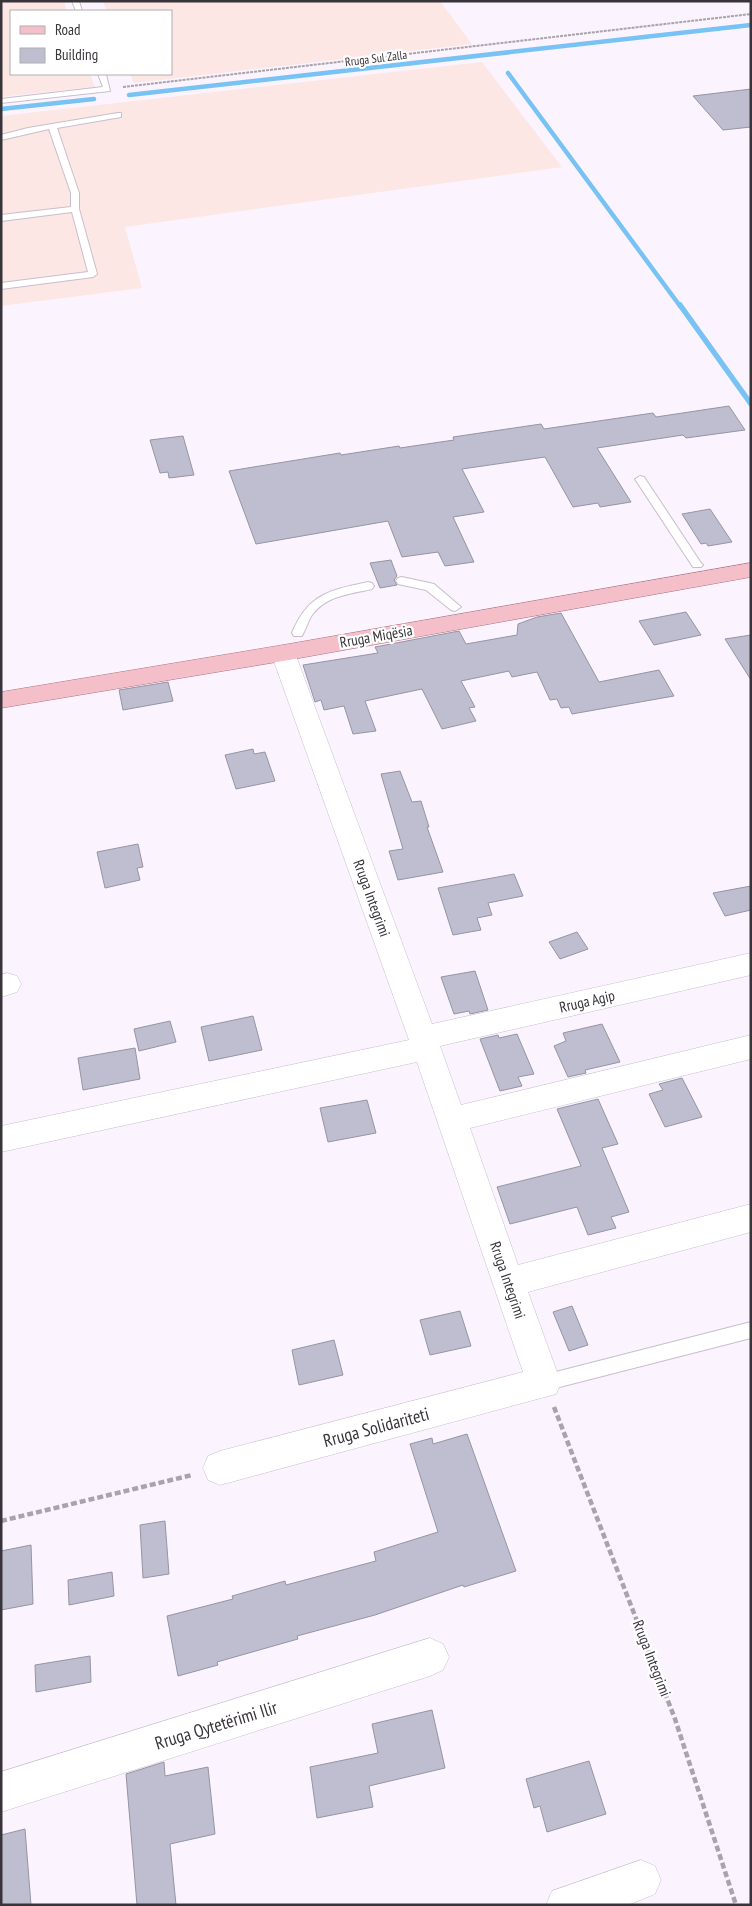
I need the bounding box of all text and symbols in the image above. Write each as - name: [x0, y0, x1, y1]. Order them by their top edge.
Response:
- legend: [10, 10, 172, 75]
- text: Road: [55, 20, 81, 39]
- text: Building: [55, 45, 98, 64]
- street label: Rruga Sul Zalla: [344, 47, 408, 69]
- street label: Rruga Miqësia: [338, 620, 414, 652]
- street label: Rruga Integrimi: [349, 857, 395, 939]
- street label: Rruga Agip: [557, 985, 617, 1017]
- street label: Rruga Integrimi: [486, 1239, 530, 1321]
- street label: Rruga Solidariteti: [321, 1402, 431, 1452]
- street label: Rruga Integrimi: [629, 1617, 675, 1699]
- street label: Rruga Qytetërimi Ilir: [152, 1695, 280, 1755]

